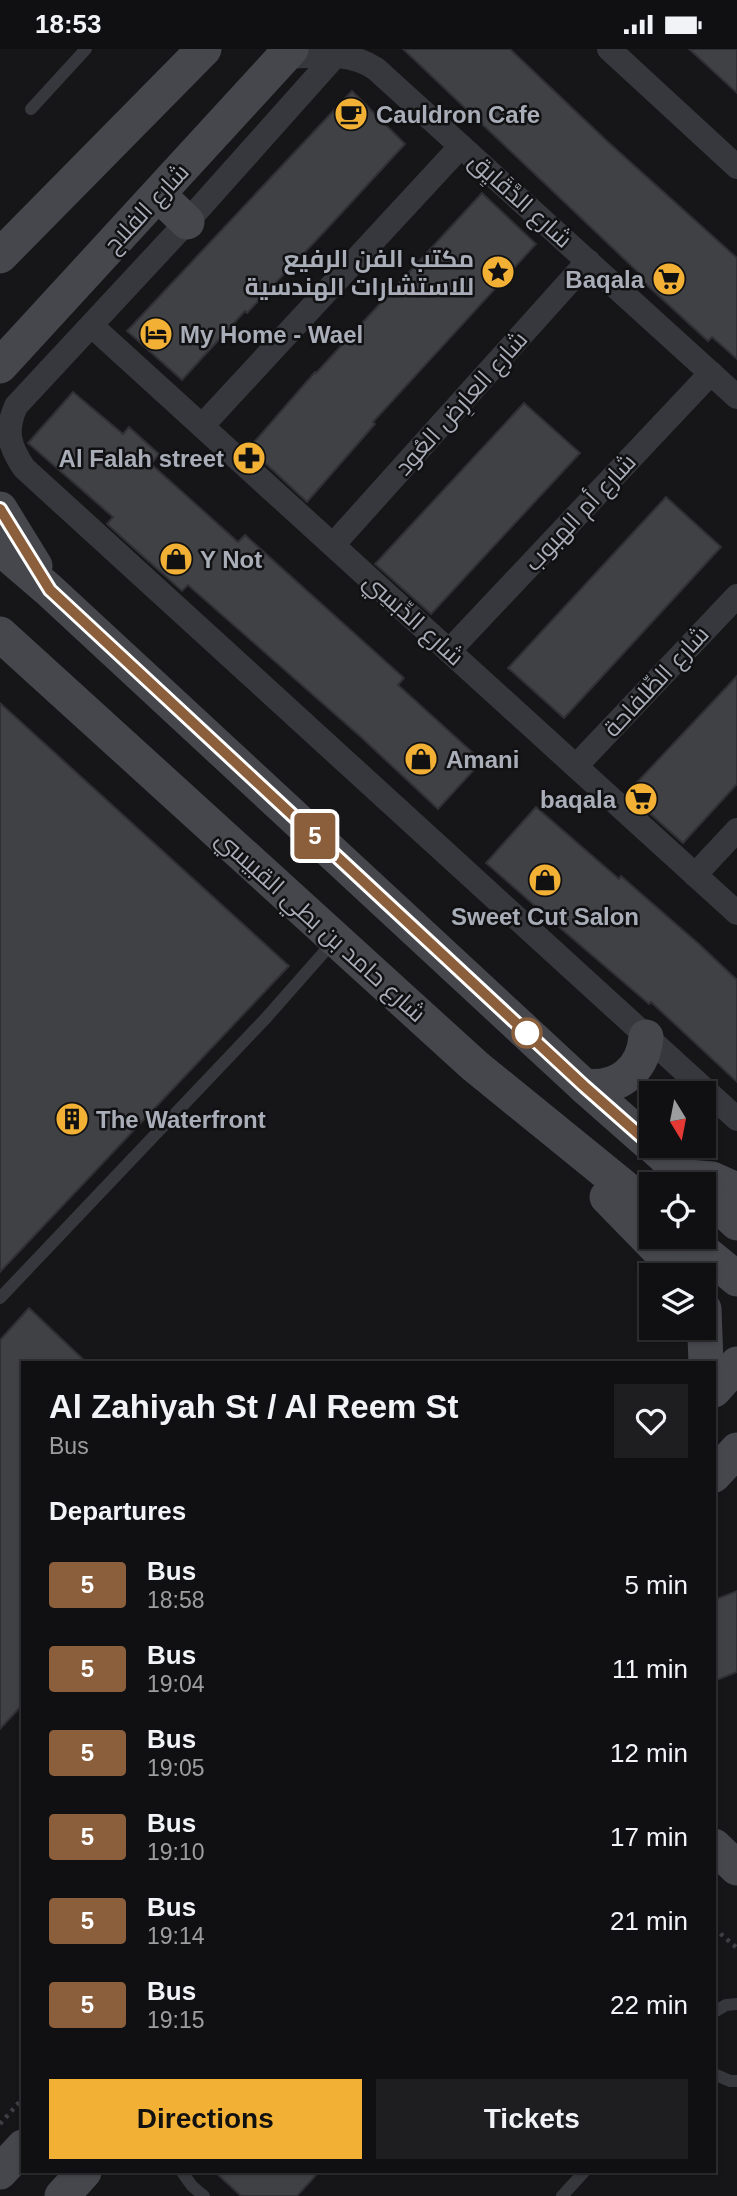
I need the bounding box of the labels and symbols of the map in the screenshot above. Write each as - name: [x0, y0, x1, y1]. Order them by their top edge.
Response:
- cafe icon: Cauldron Cafe: [332, 95, 370, 133]
- place label: Cauldron Cafe: [376, 101, 540, 128]
- street label: شارع الدَّقَايِق: [462, 147, 578, 255]
- street label: شارع الفلاح: [98, 158, 196, 260]
- place label: مكتب الفن الرفيع للاستشارات الهندسية: [245, 245, 474, 301]
- place icon: مكتب الفن الرفيع للاستشارات الهندسية: [479, 253, 517, 291]
- supermarket icon: Baqala: [650, 260, 688, 298]
- place label: Baqala: [565, 266, 645, 293]
- hotel icon: My Home - Wael: [137, 315, 175, 353]
- place label: My Home - Wael: [180, 321, 363, 348]
- street label: شارع العارِض العُود: [389, 326, 535, 482]
- pharmacy icon: Al Falah street: [230, 439, 268, 477]
- place label: Al Falah street: [59, 445, 224, 472]
- street label: شارع أم الهبوب: [517, 447, 643, 578]
- shop icon: Y Not: [157, 540, 195, 578]
- place label: Y Not: [200, 546, 262, 573]
- street label: شارع الدِّبسِي: [355, 567, 469, 675]
- street label: شارع الطِّلفاحة: [598, 620, 716, 744]
- shop icon: Amani: [402, 740, 440, 778]
- place label: Amani: [446, 746, 519, 773]
- supermarket icon: baqala: [622, 780, 660, 818]
- place label: baqala: [540, 786, 617, 813]
- line badge: 5: [292, 813, 338, 859]
- street label: شارع حامد بن بطي القبيسي: [207, 825, 431, 1032]
- shop icon: Sweet Cut Salon: [526, 861, 564, 899]
- place label: Sweet Cut Salon: [451, 903, 639, 930]
- unlabelled marker: [512, 1018, 542, 1048]
- north arrow: [639, 1081, 716, 1159]
- building icon: The Waterfront: [53, 1100, 91, 1138]
- place label: The Waterfront: [96, 1106, 266, 1133]

